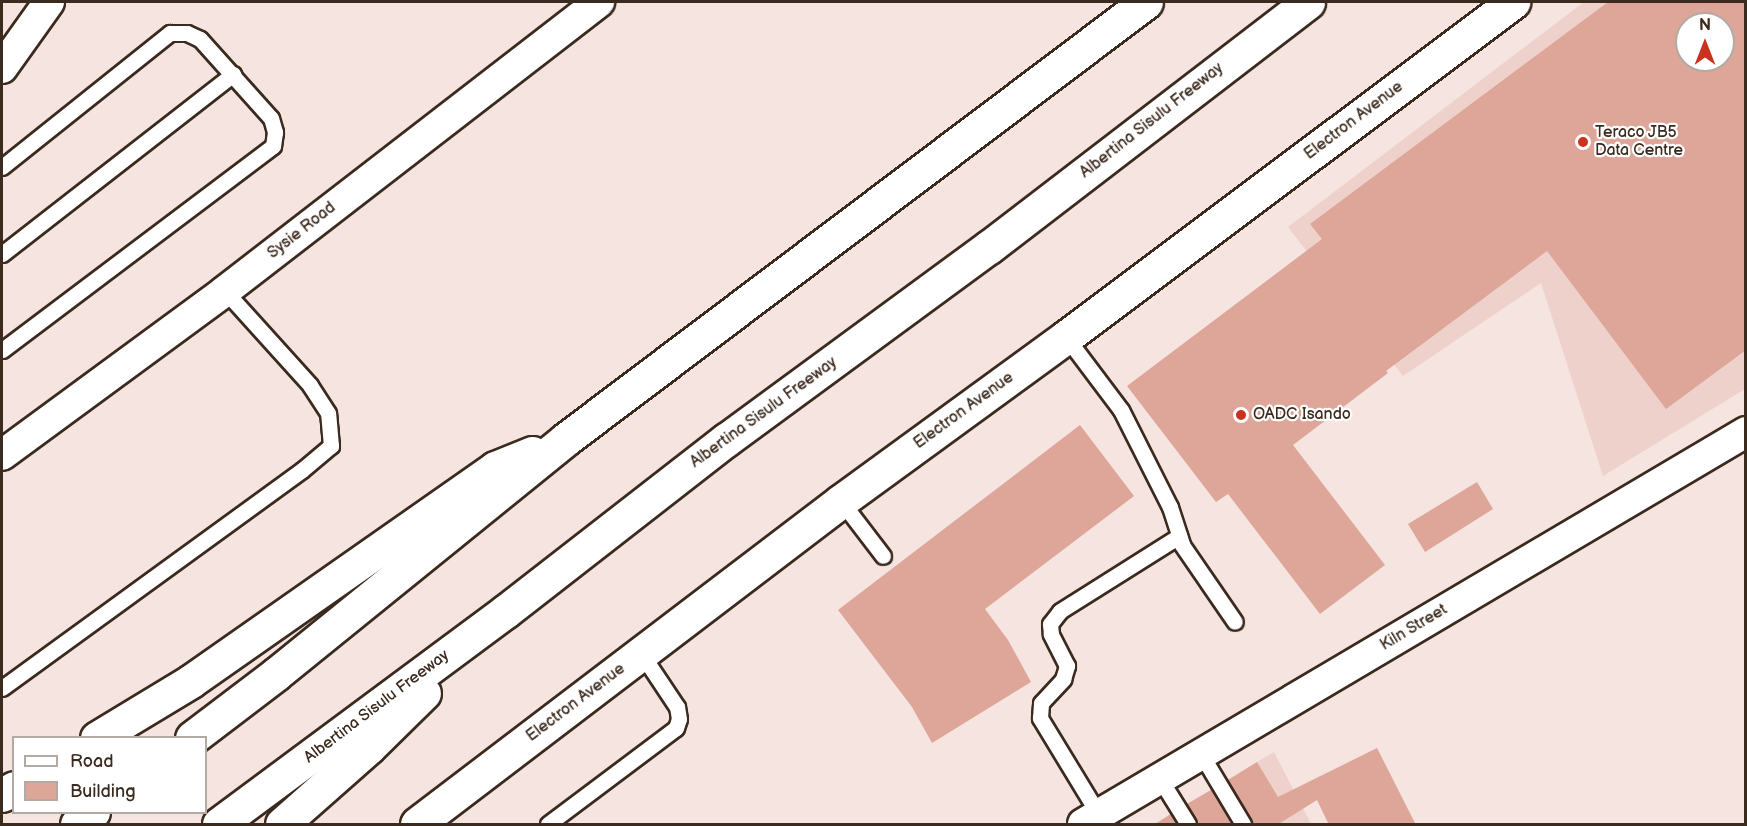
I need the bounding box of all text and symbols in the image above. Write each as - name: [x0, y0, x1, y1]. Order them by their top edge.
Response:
- north arrow: [1675, 12, 1735, 72]
- text: N: [1699, 16, 1711, 35]
- street label: Albertina Sisulu Freeway: [1076, 59, 1228, 183]
- street label: Electron Avenue: [1301, 78, 1407, 164]
- place label: Teraco JB5 Data Centre: [1595, 123, 1683, 161]
- marker: Teraco JB5 Data Centre: [1576, 135, 1590, 149]
- street label: Sysie Road: [264, 199, 340, 263]
- street label: Albertina Sisulu Freeway: [687, 353, 841, 473]
- street label: Electron Avenue: [910, 368, 1018, 454]
- place label: OADC Isando: [1253, 405, 1351, 425]
- marker: OADC Isando: [1234, 408, 1248, 422]
- street label: Kiln Street: [1377, 600, 1451, 656]
- street label: Albertina Sisulu Freeway: [301, 646, 453, 768]
- street label: Electron Avenue: [523, 660, 629, 746]
- legend: [12, 736, 207, 814]
- text: Road: [70, 751, 114, 772]
- text: Building: [70, 781, 136, 802]

